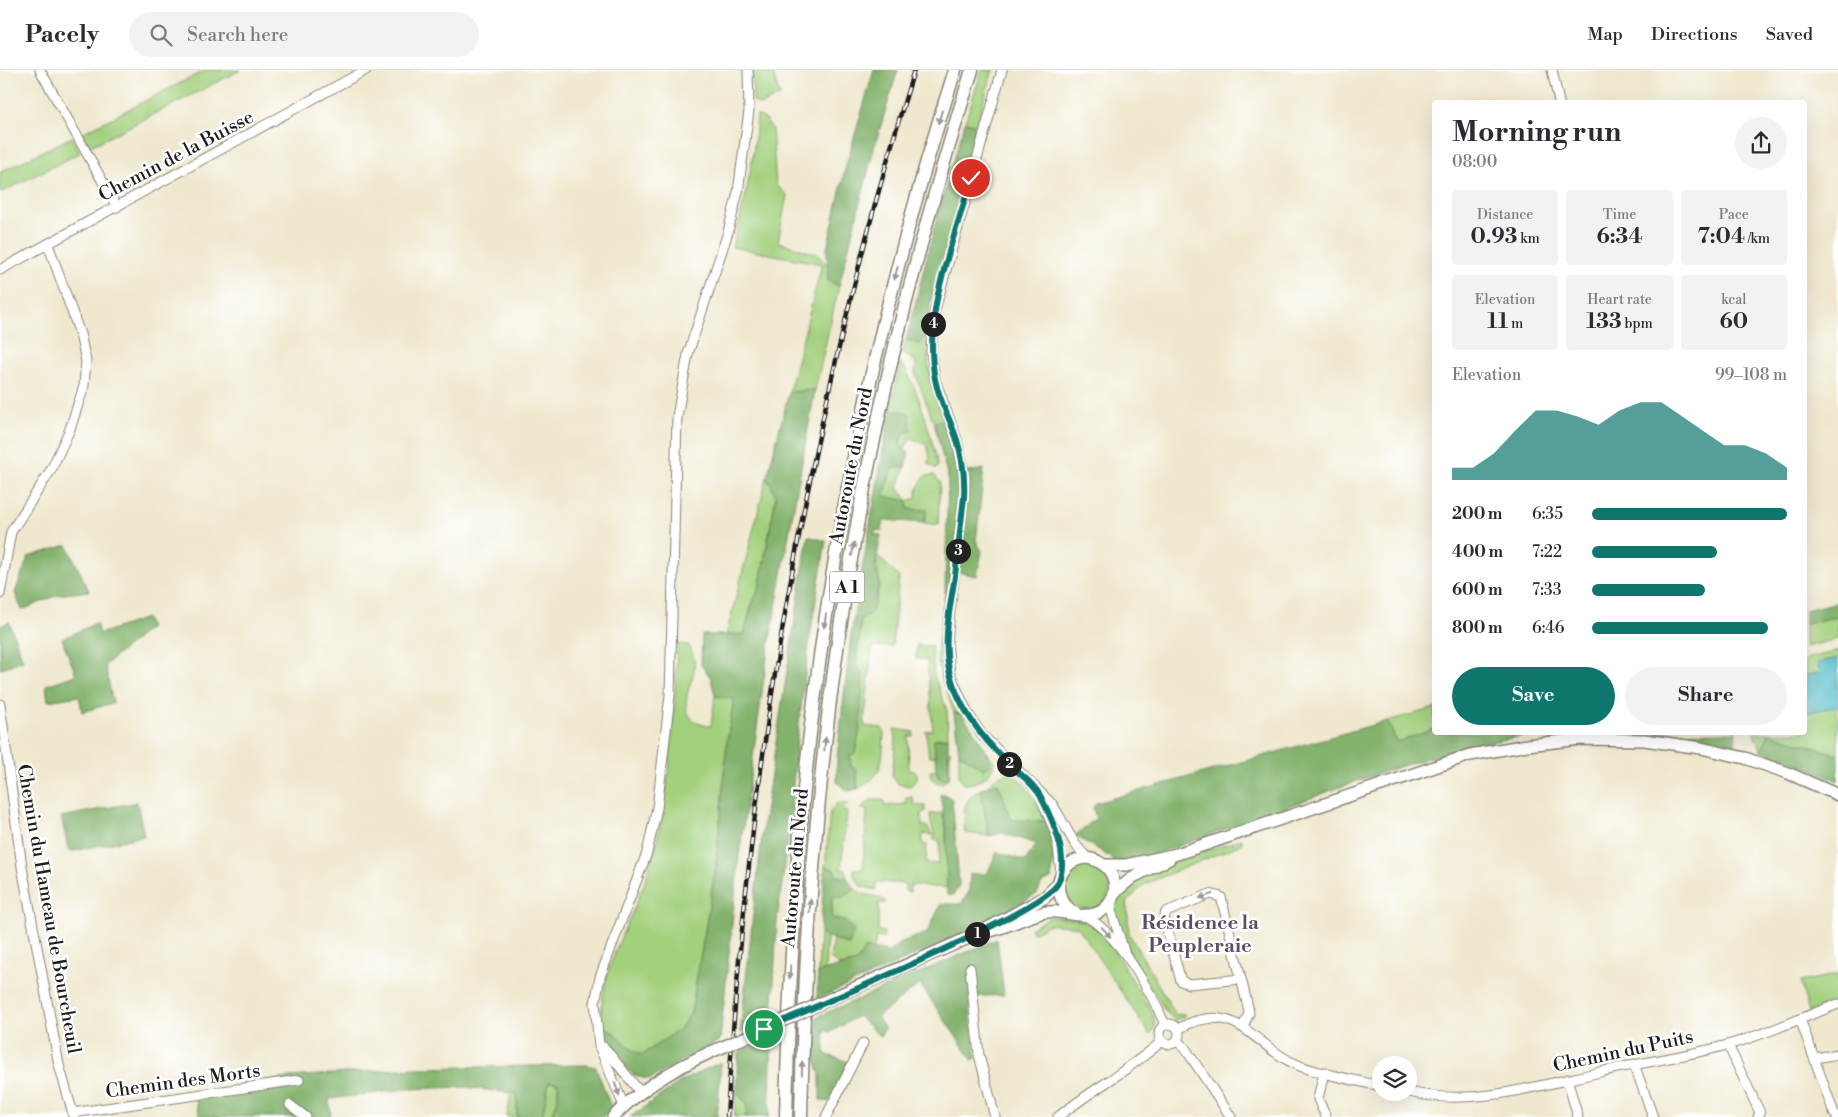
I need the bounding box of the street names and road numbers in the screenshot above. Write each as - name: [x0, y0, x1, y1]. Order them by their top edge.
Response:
- street label: Chemin de la Buisse: [94, 105, 258, 207]
- street label: Autoroute du Nord: [824, 385, 878, 548]
- road number: A 1: [830, 572, 864, 602]
- street label: Chemin du Hameau de Bourcheuil: [12, 762, 86, 1056]
- street label: Autoroute du Nord: [776, 787, 814, 949]
- street label: Chemin du Puits: [1551, 1024, 1695, 1078]
- street label: Chemin des Morts: [104, 1058, 262, 1104]

